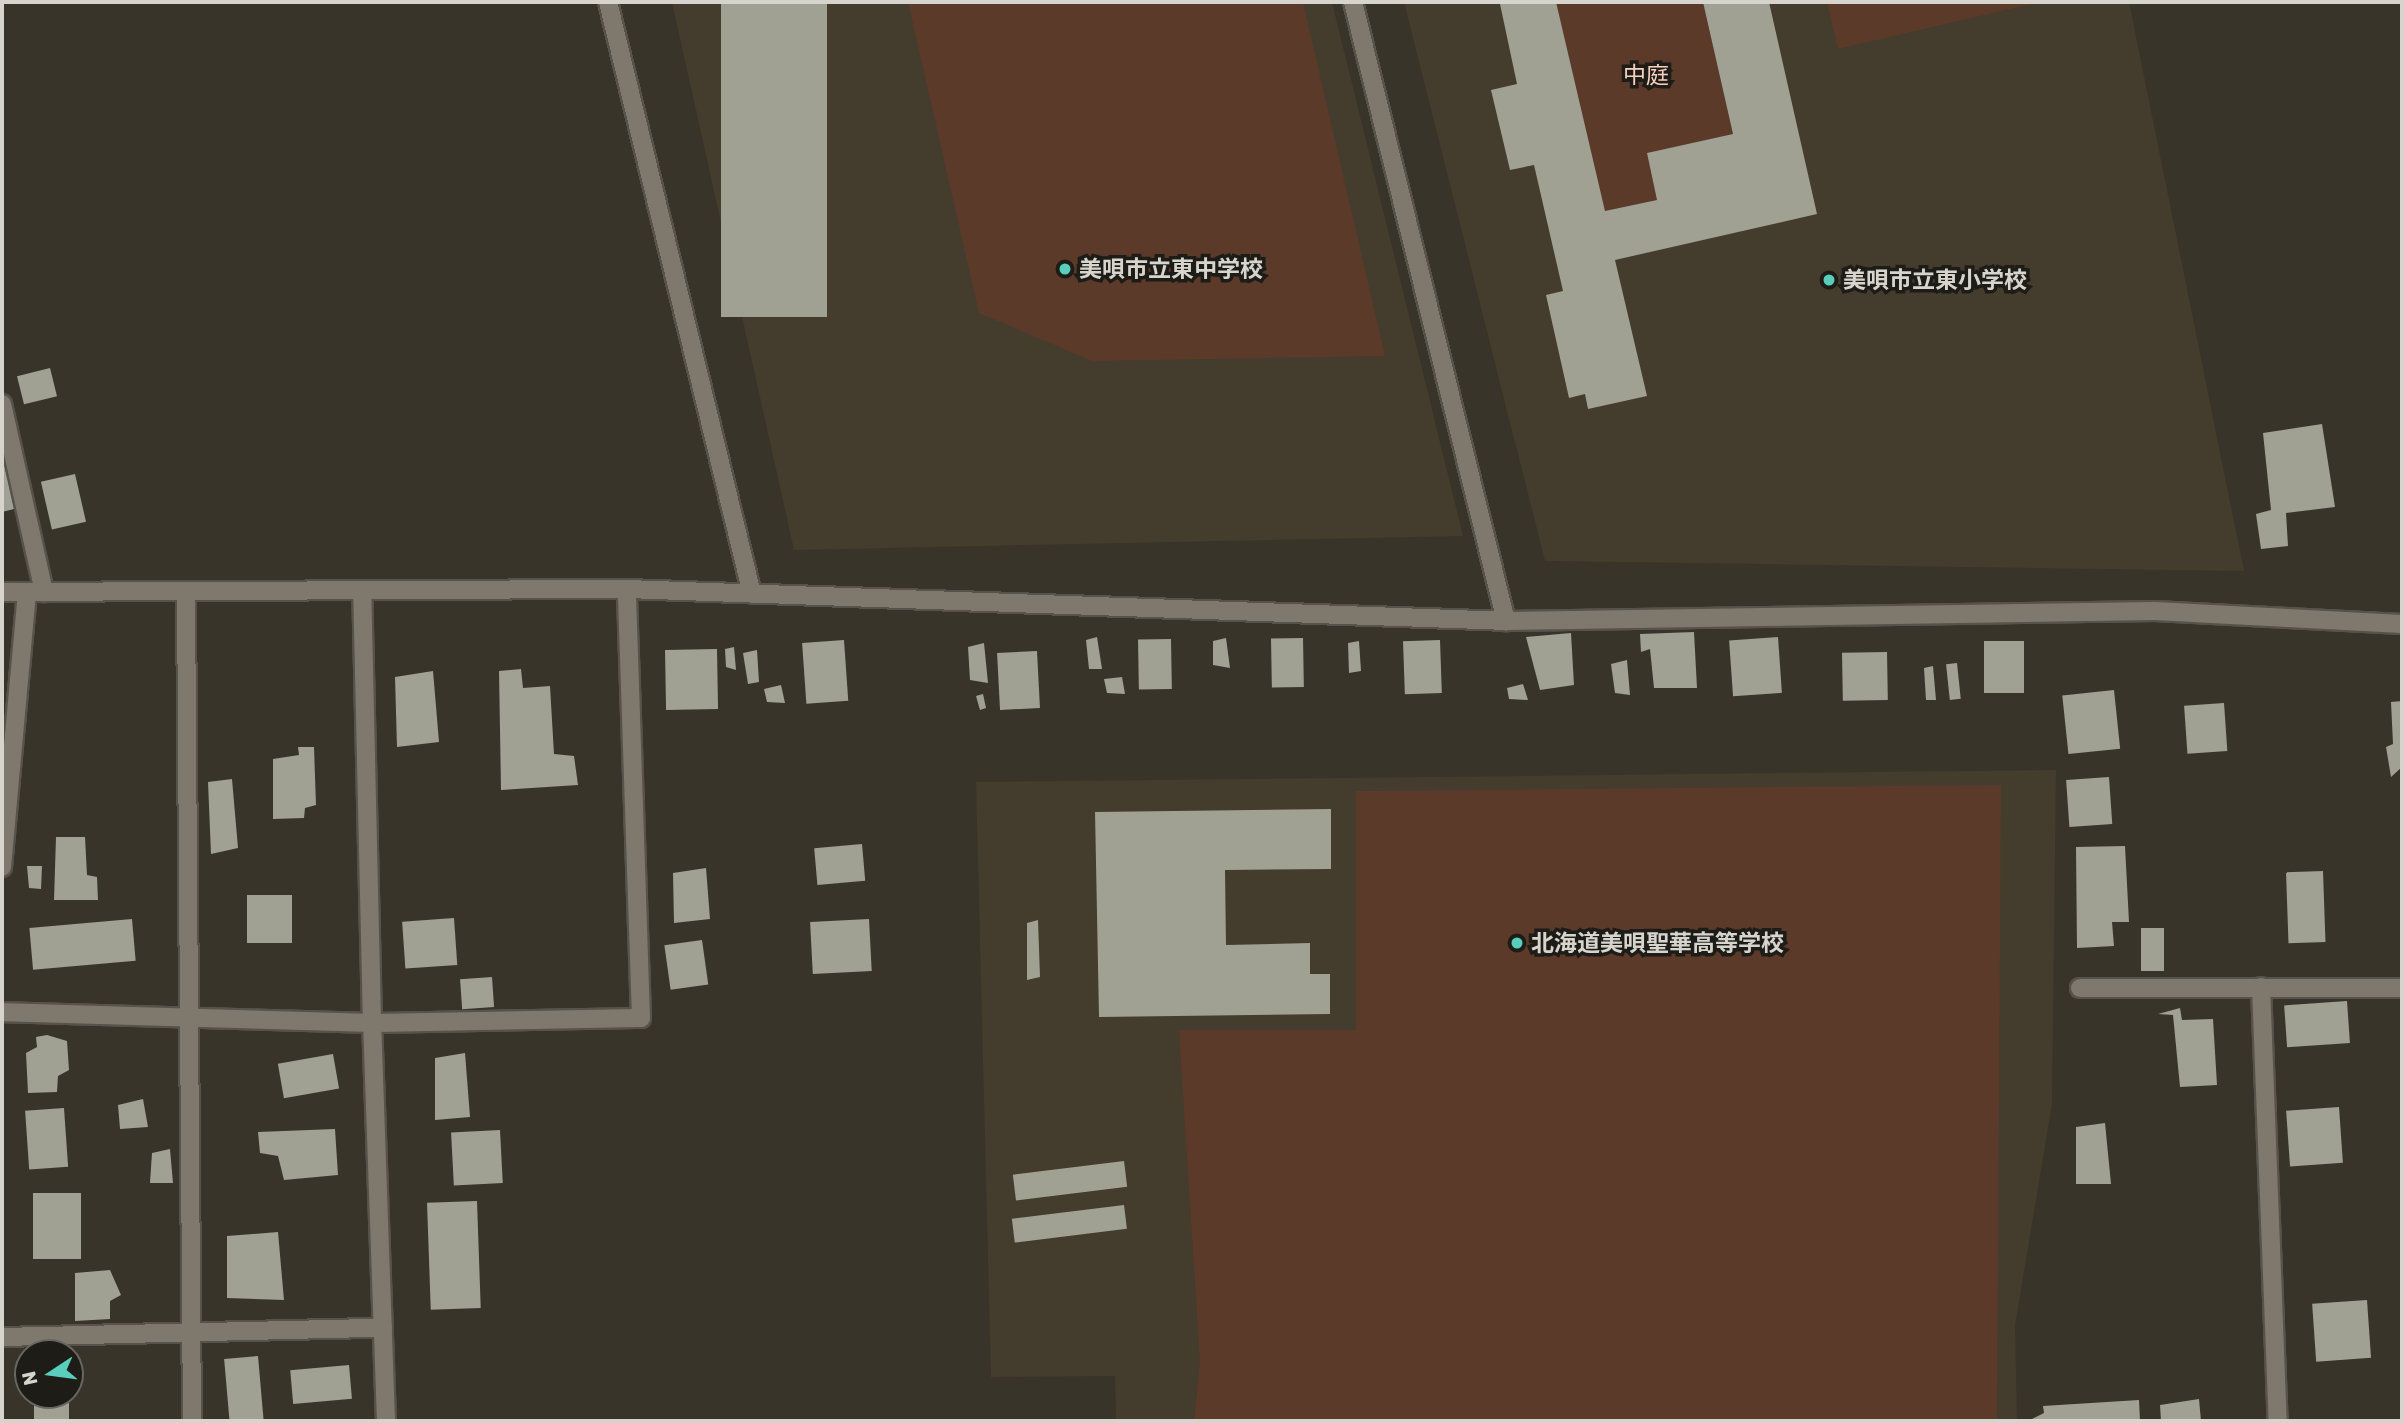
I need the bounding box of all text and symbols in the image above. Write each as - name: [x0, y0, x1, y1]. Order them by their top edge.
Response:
- park label: 中庭: [1623, 61, 1669, 89]
- place label: 美唄市立東中学校: [1079, 255, 1263, 283]
- marker: 美唄市立東中学校: [1057, 261, 1073, 277]
- place label: 美唄市立東小学校: [1843, 266, 2027, 294]
- marker: 美唄市立東小学校: [1821, 272, 1837, 288]
- place label: 北海道美唄聖華高等学校: [1531, 929, 1784, 957]
- marker: 北海道美唄聖華高等学校: [1509, 935, 1525, 951]
- north arrow: [14, 1339, 84, 1409]
- text: N: [17, 1369, 43, 1388]

